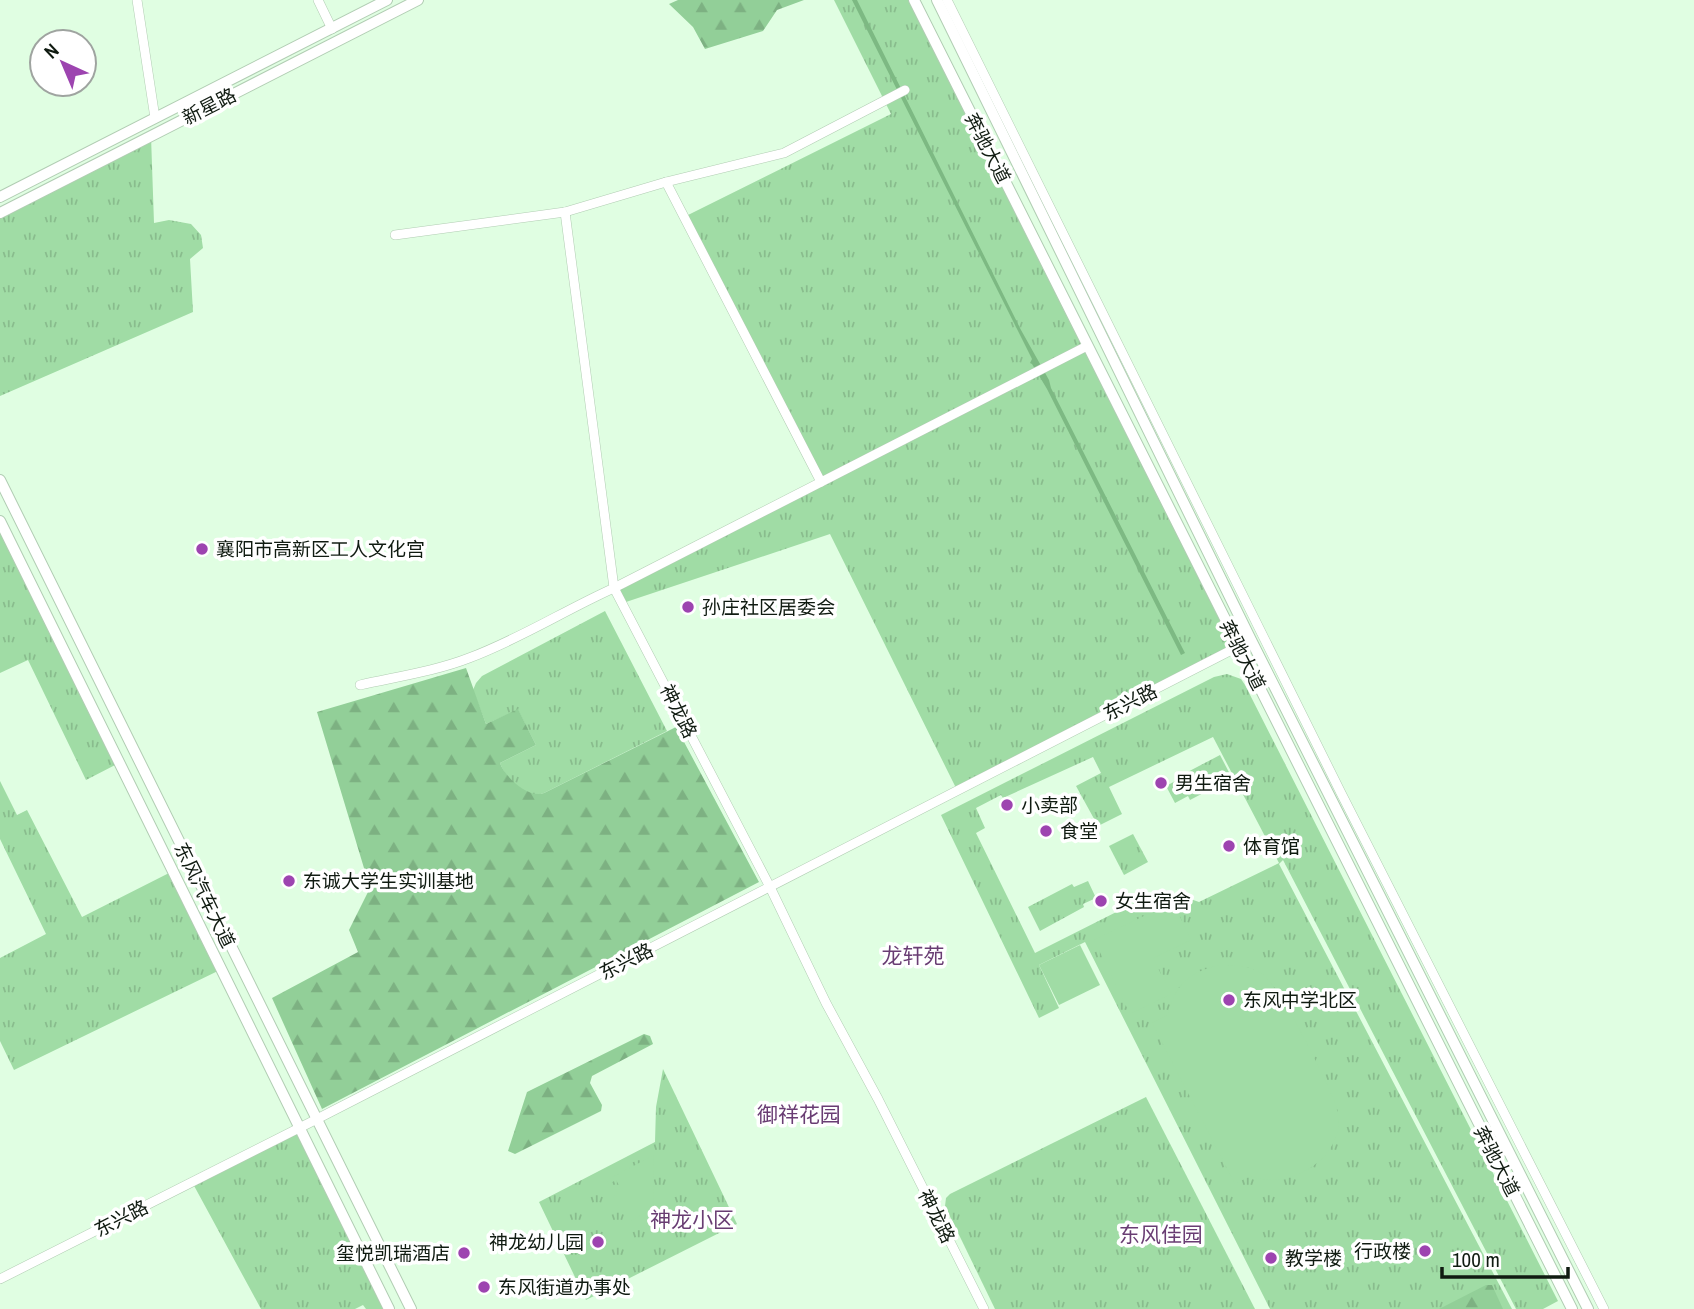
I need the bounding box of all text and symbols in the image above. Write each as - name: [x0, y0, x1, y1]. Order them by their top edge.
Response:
- north arrow: [28, 28, 98, 98]
- text: N: [38, 38, 64, 64]
- street label: 新星路: [178, 81, 240, 131]
- street label: 奔驰大道: [959, 108, 1017, 188]
- place label: 襄阳市高新区工人文化宫: [216, 536, 425, 562]
- marker: 襄阳市高新区工人文化宫: [194, 541, 210, 557]
- place label: 孙庄社区居委会: [702, 594, 835, 620]
- marker: 孙庄社区居委会: [680, 599, 696, 615]
- street label: 奔驰大道: [1214, 615, 1272, 695]
- street label: 东兴路: [1099, 677, 1161, 727]
- street label: 神龙路: [654, 680, 704, 742]
- place label: 男生宿舍: [1175, 770, 1251, 796]
- marker: 男生宿舍: [1153, 775, 1169, 791]
- place label: 小卖部: [1021, 792, 1078, 818]
- marker: 小卖部: [999, 797, 1015, 813]
- place label: 食堂: [1060, 818, 1098, 844]
- marker: 食堂: [1038, 823, 1054, 839]
- place label: 体育馆: [1243, 833, 1300, 859]
- street label: 东风汽车大道: [168, 838, 242, 952]
- marker: 体育馆: [1221, 838, 1237, 854]
- place label: 东诚大学生实训基地: [303, 868, 474, 894]
- marker: 东诚大学生实训基地: [281, 873, 297, 889]
- place label: 女生宿舍: [1115, 888, 1191, 914]
- marker: 女生宿舍: [1093, 893, 1109, 909]
- street label: 东兴路: [595, 936, 657, 986]
- district label: 龙轩苑: [882, 941, 945, 970]
- place label: 东风中学北区: [1243, 987, 1357, 1013]
- marker: 东风中学北区: [1221, 992, 1237, 1008]
- district label: 御祥花园: [757, 1100, 841, 1129]
- street label: 奔驰大道: [1468, 1121, 1526, 1201]
- street label: 神龙路: [912, 1185, 962, 1247]
- street label: 东兴路: [90, 1193, 152, 1243]
- district label: 神龙小区: [650, 1205, 734, 1234]
- district label: 东风佳园: [1119, 1220, 1203, 1249]
- place label: 神龙幼儿园: [489, 1229, 584, 1255]
- marker: 神龙幼儿园: [590, 1234, 606, 1250]
- scale bar: [1442, 1236, 1568, 1280]
- place label: 行政楼: [1354, 1238, 1411, 1264]
- place label: 玺悦凯瑞酒店: [336, 1240, 450, 1266]
- marker: 行政楼: [1417, 1243, 1433, 1259]
- marker: 玺悦凯瑞酒店: [456, 1245, 472, 1261]
- place label: 教学楼: [1285, 1245, 1342, 1271]
- text: 100 m: [1452, 1245, 1500, 1274]
- marker: 教学楼: [1263, 1250, 1279, 1266]
- place label: 东风街道办事处: [498, 1274, 631, 1300]
- marker: 东风街道办事处: [476, 1279, 492, 1295]

